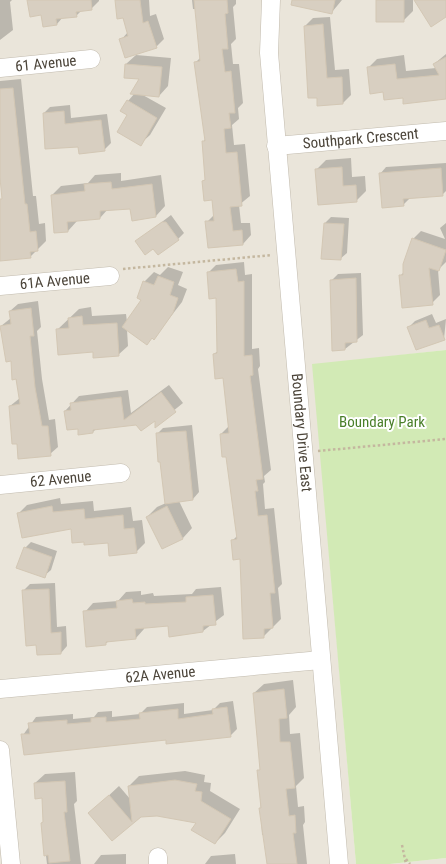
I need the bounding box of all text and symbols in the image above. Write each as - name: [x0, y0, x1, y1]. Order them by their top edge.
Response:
- street label: 61 Avenue: [14, 51, 77, 75]
- street label: Southpark Crescent: [302, 124, 419, 153]
- street label: 61A Avenue: [19, 269, 91, 293]
- street label: Boundary Drive East: [288, 373, 316, 492]
- park label: Boundary Park: [339, 413, 425, 431]
- street label: 62 Avenue: [29, 467, 92, 491]
- street label: 62A Avenue: [125, 662, 196, 687]

